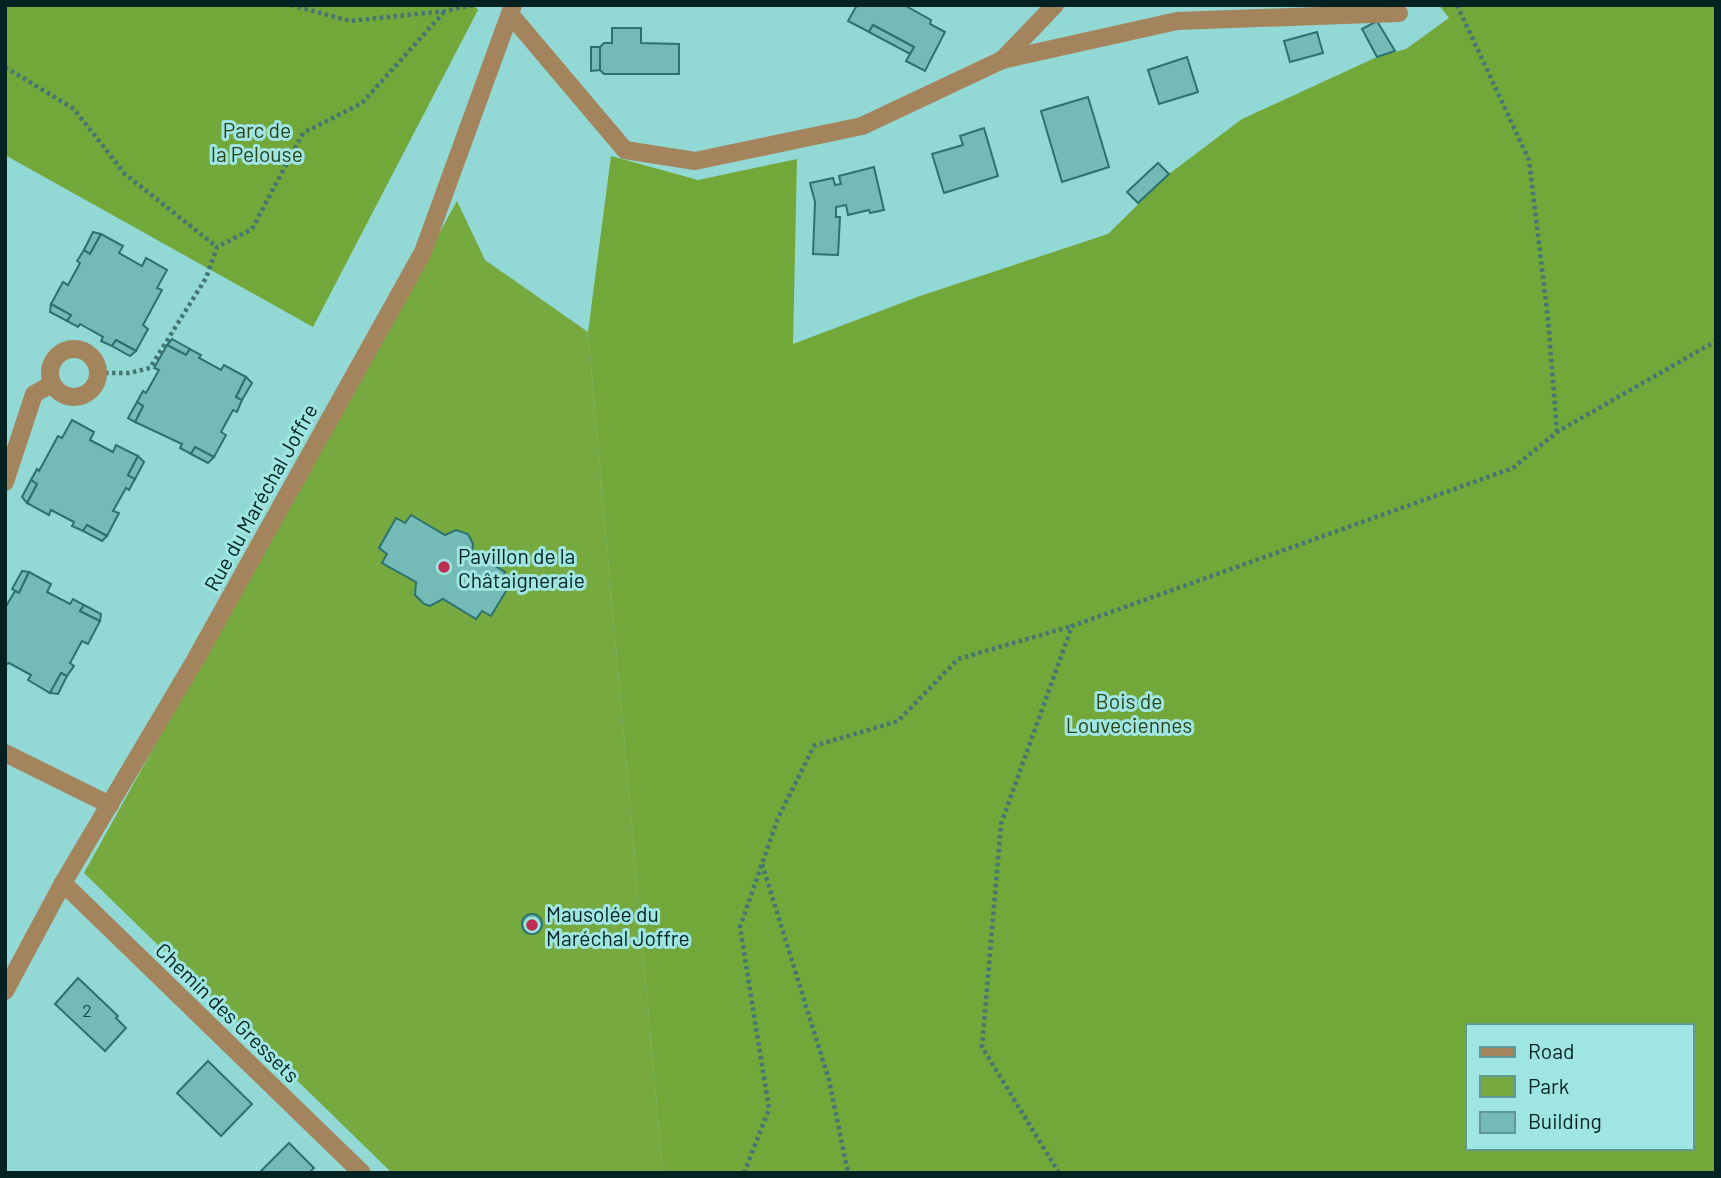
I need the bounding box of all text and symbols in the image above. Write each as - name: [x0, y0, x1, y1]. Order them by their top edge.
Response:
- park label: Parc de la Pelouse: [211, 117, 303, 166]
- street label: Rue du Maréchal Joffre: [198, 399, 322, 595]
- place label: Pavillon de la Châtaigneraie: [458, 543, 585, 592]
- marker: Pavillon de la Châtaigneraie: [436, 559, 452, 575]
- park label: Bois de Louveciennes: [1066, 688, 1192, 737]
- place label: Mausolée du Maréchal Joffre: [546, 901, 690, 950]
- marker: Mausolée du Maréchal Joffre: [524, 917, 540, 933]
- street label: Chemin des Gressets: [151, 937, 305, 1087]
- house number: 2: [82, 999, 92, 1021]
- legend: [1466, 1024, 1693, 1150]
- text: Road: [1528, 1038, 1574, 1063]
- text: Park: [1528, 1073, 1569, 1098]
- text: Building: [1528, 1108, 1602, 1133]

